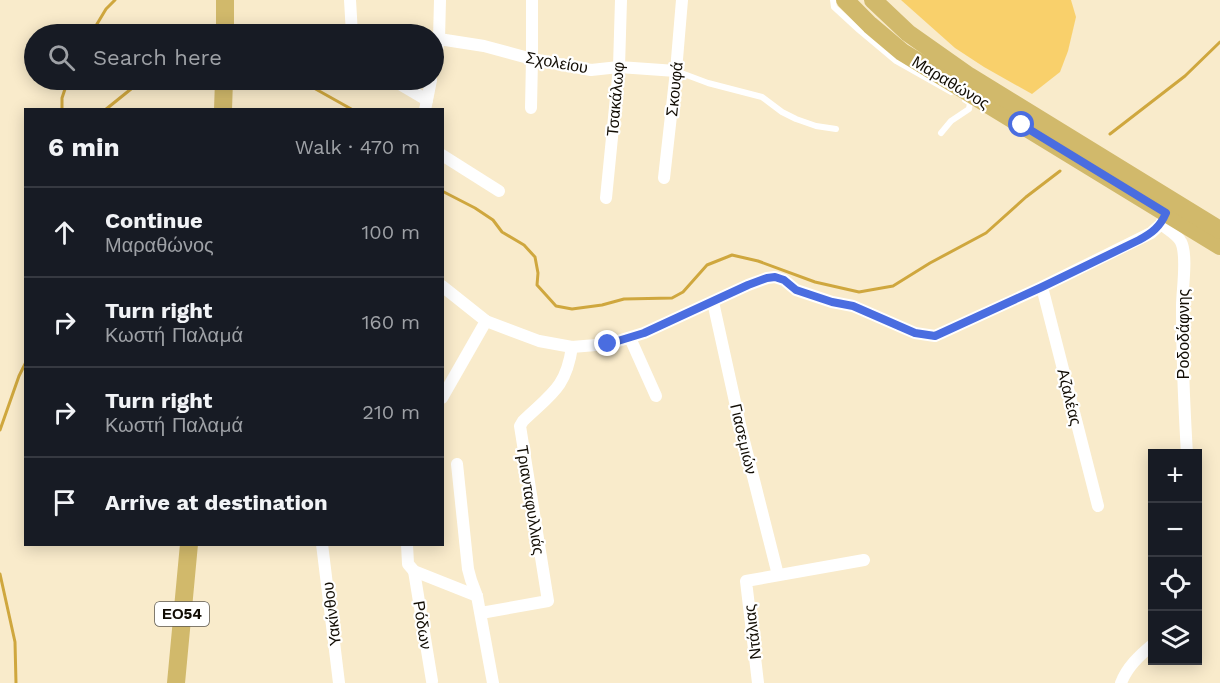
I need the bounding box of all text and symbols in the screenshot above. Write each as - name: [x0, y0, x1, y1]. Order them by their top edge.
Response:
- search box: [24, 24, 444, 90]
- icon: search: [45, 41, 78, 74]
- text: Search here: [93, 45, 222, 70]
- street label: Σχολείου: [524, 48, 589, 77]
- street label: Μαραθώνος: [909, 52, 993, 113]
- street label: Τσακάλωφ: [603, 61, 628, 137]
- street label: Σκουφά: [662, 61, 687, 117]
- route start: [1008, 111, 1034, 137]
- text: 6 min: [48, 132, 120, 162]
- text: Walk · 470 m: [295, 135, 420, 159]
- text: Continue: [105, 208, 203, 233]
- icon: ahead: [48, 216, 81, 249]
- text: 100 m: [361, 220, 420, 244]
- text: Μαραθώνος: [105, 233, 214, 257]
- street label: Ροδοδάφνης: [1174, 288, 1193, 379]
- text: Turn right: [105, 298, 212, 323]
- icon: right: [48, 306, 81, 339]
- text: 160 m: [362, 310, 420, 334]
- text: Κωστή Παλαμά: [105, 323, 243, 347]
- route end: [594, 330, 620, 356]
- street label: Αζαλέας: [1053, 367, 1086, 428]
- text: Turn right: [105, 388, 212, 413]
- icon: right: [48, 396, 81, 429]
- text: 210 m: [362, 400, 420, 424]
- street label: Γιασεμιών: [726, 402, 761, 476]
- text: Κωστή Παλαμά: [105, 413, 243, 437]
- street label: Τριανταφυλλιάς: [512, 444, 549, 556]
- map controls: [1148, 449, 1202, 665]
- button: +: [1148, 449, 1202, 503]
- icon: arrive: [48, 486, 81, 519]
- text: Arrive at destination: [105, 490, 328, 515]
- button: −: [1148, 503, 1202, 557]
- button: locate: [1148, 557, 1202, 611]
- street label: Υακίνθου: [318, 581, 345, 647]
- street label: Ρόδων: [409, 599, 436, 651]
- road number: ΕΟ54: [155, 602, 209, 626]
- street label: Ντάλιας: [740, 603, 765, 661]
- button: layers: [1148, 611, 1202, 665]

